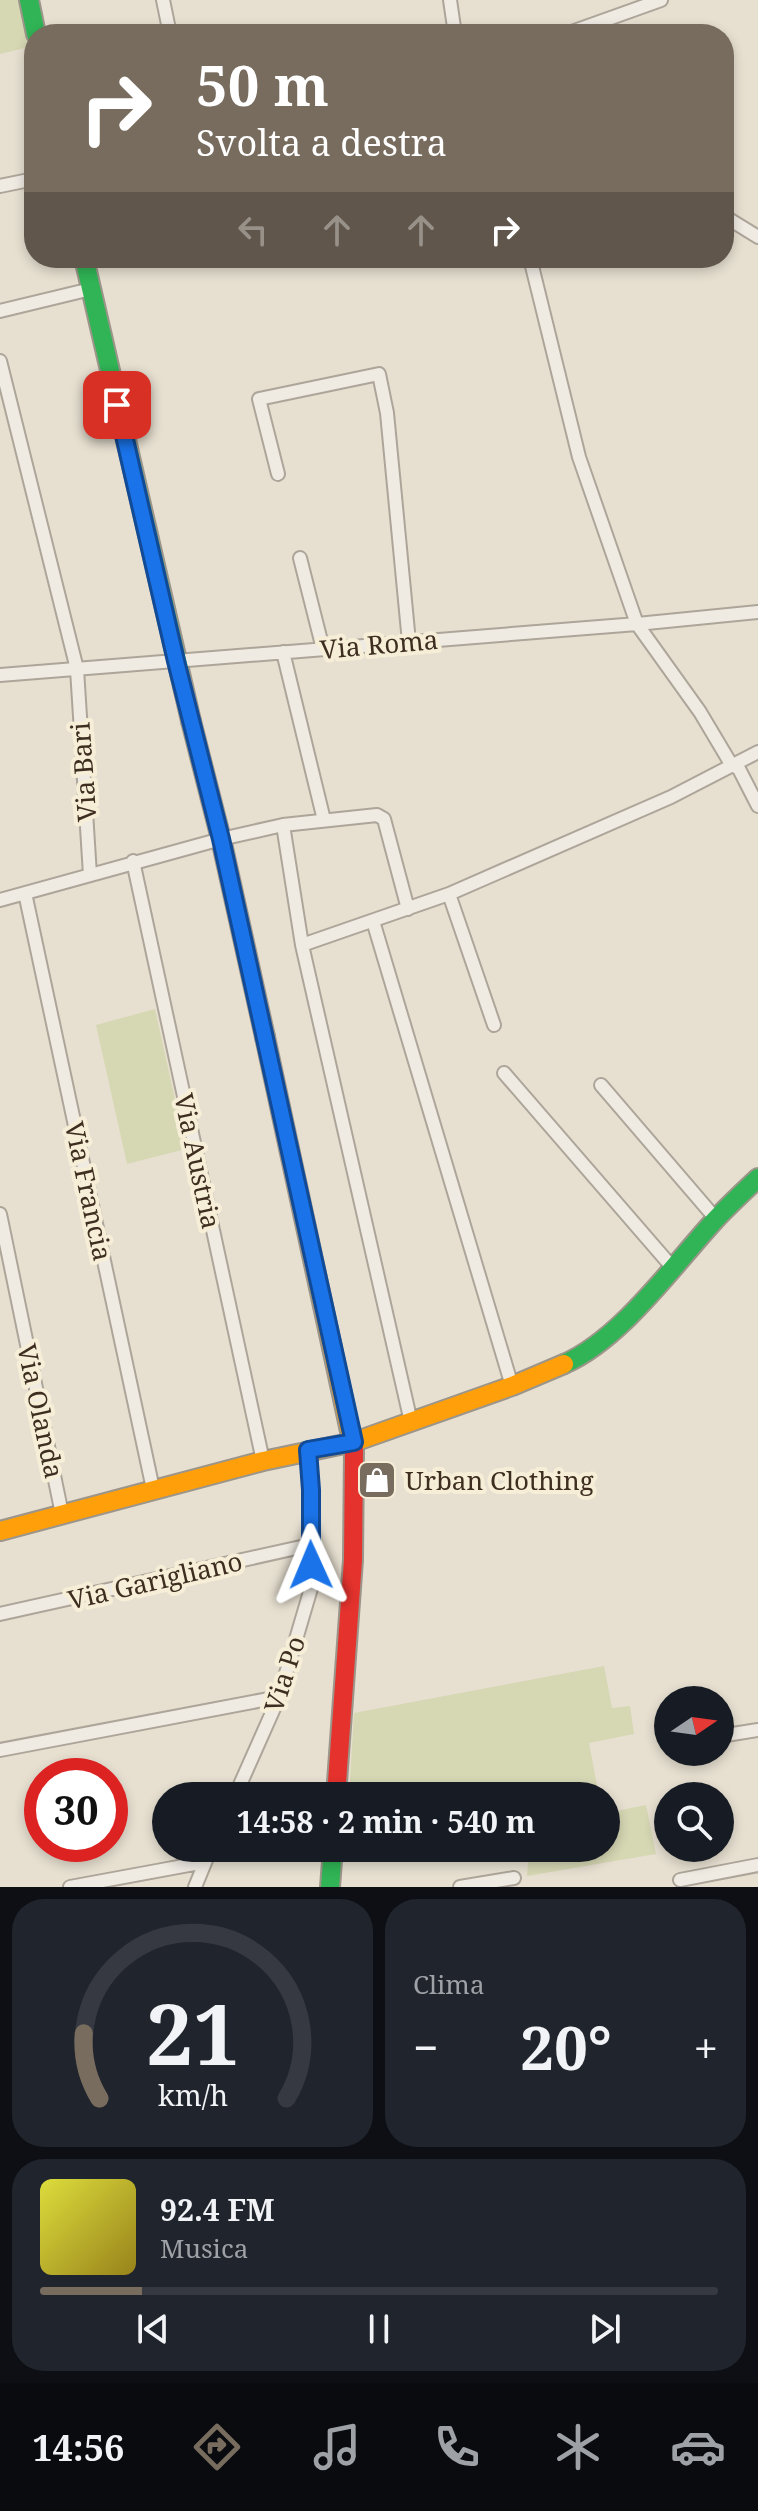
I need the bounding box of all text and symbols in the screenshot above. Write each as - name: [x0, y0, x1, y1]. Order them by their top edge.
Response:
- text: 50 m: [196, 46, 329, 122]
- icon: right: [64, 56, 168, 160]
- text: Svolta a destra: [196, 118, 447, 167]
- icon: left: [231, 208, 275, 252]
- icon: ahead: [315, 208, 359, 252]
- icon: ahead: [399, 208, 443, 252]
- icon: right: [483, 208, 527, 252]
- pin: [83, 371, 151, 439]
- icon: arrive: [95, 383, 139, 427]
- street label: Via Roma: [318, 621, 440, 667]
- street label: Via Bari: [62, 721, 104, 823]
- street label: Via Austria: [166, 1090, 230, 1232]
- street label: Via Francia: [57, 1118, 121, 1264]
- street label: Via Olanda: [9, 1340, 73, 1482]
- shop icon: Urban Clothing: [356, 1459, 398, 1501]
- place label: Urban Clothing: [405, 1462, 594, 1498]
- position arrow: [269, 1523, 353, 1607]
- street label: Via Garigliano: [64, 1542, 246, 1618]
- street label: Via Po: [255, 1631, 313, 1717]
- north arrow: [654, 1686, 734, 1766]
- map controls: [654, 1686, 734, 1862]
- speed limit sign: 30: [24, 1758, 128, 1862]
- button: search: [654, 1782, 734, 1862]
- text: 14:58 · 2 min · 540 m: [237, 1801, 535, 1842]
- text: Clima: [413, 1966, 485, 2002]
- text: 21: [145, 1976, 240, 2089]
- text: 20°: [520, 2006, 612, 2088]
- text: −: [413, 2017, 438, 2077]
- text: +: [693, 2017, 718, 2077]
- text: km/h: [157, 2075, 228, 2114]
- text: 92.4 FM: [160, 2189, 275, 2230]
- text: Musica: [160, 2230, 248, 2266]
- icon: previous: [131, 2307, 175, 2351]
- icon: pause: [357, 2307, 401, 2351]
- icon: next: [583, 2307, 627, 2351]
- icon: directions: [189, 2419, 245, 2475]
- icon: music: [309, 2419, 365, 2475]
- icon: phone: [429, 2419, 485, 2475]
- icon: climate: [550, 2419, 606, 2475]
- icon: car: [670, 2419, 726, 2475]
- text: 14:56: [32, 2423, 124, 2472]

